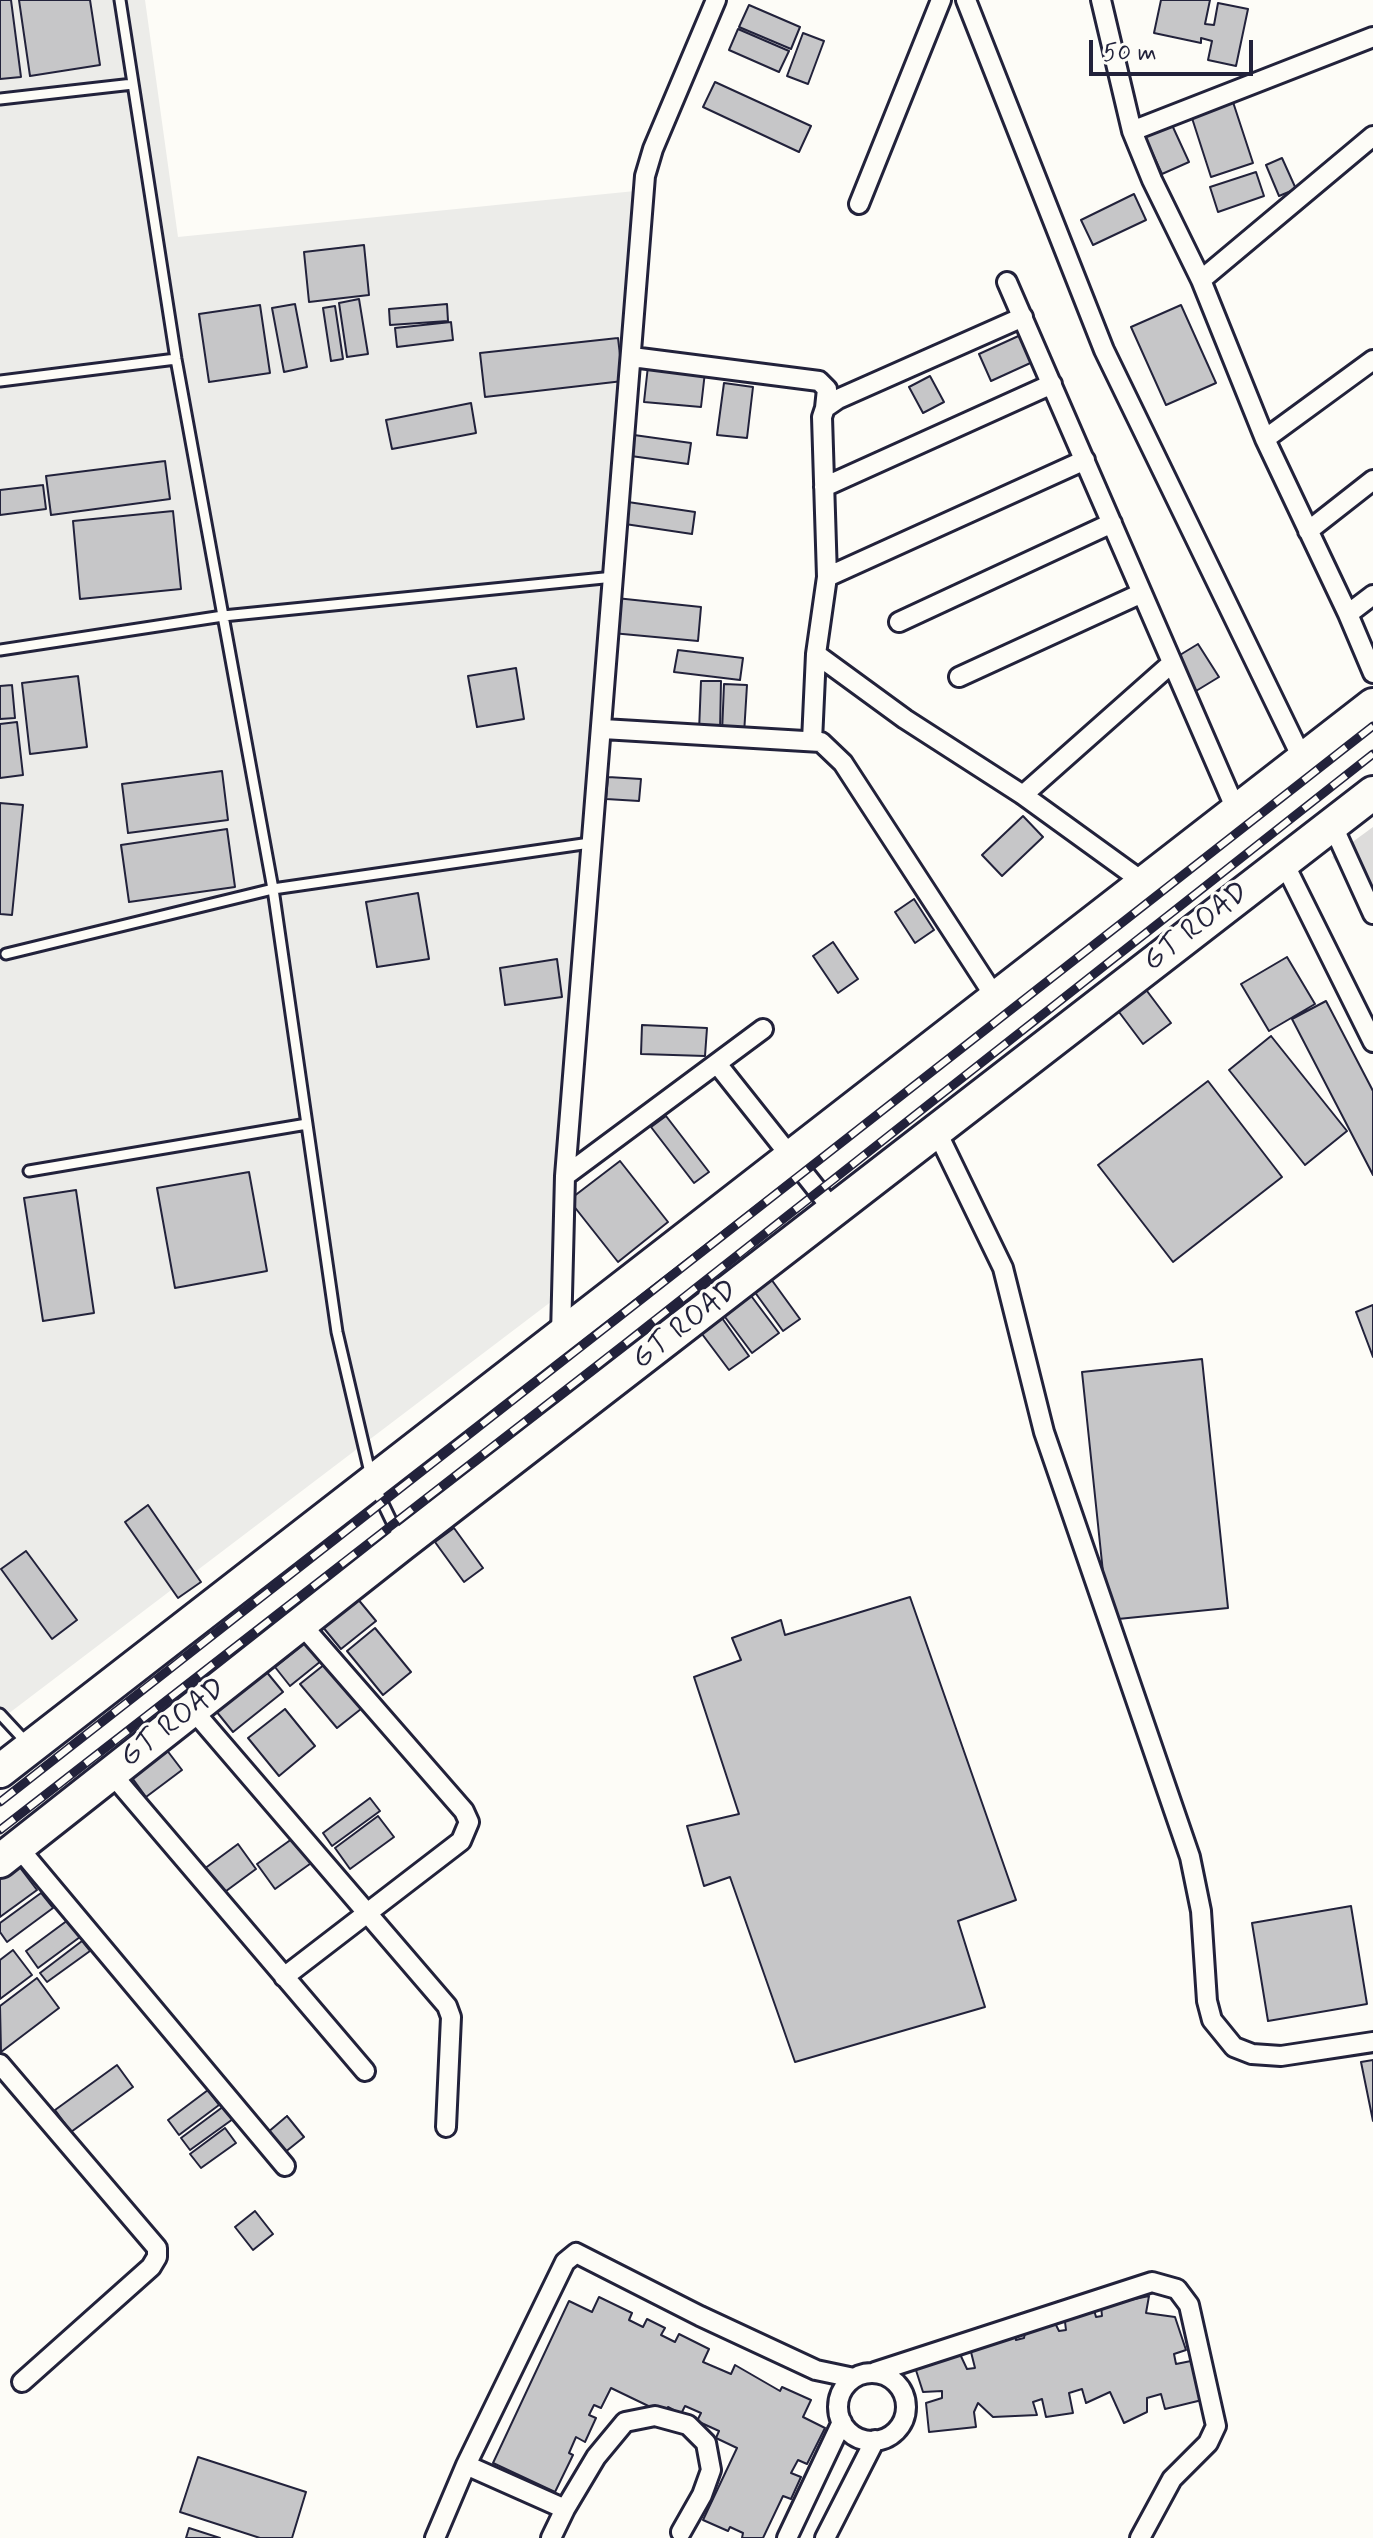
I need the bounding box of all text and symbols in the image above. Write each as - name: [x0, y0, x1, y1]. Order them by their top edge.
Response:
- scale bar: [1093, 24, 1257, 74]
- text: 50 m: [1103, 38, 1157, 69]
- street label: GT ROAD: [1137, 875, 1257, 981]
- street label: GT ROAD: [626, 1273, 746, 1379]
- street label: GT ROAD: [114, 1671, 234, 1777]

